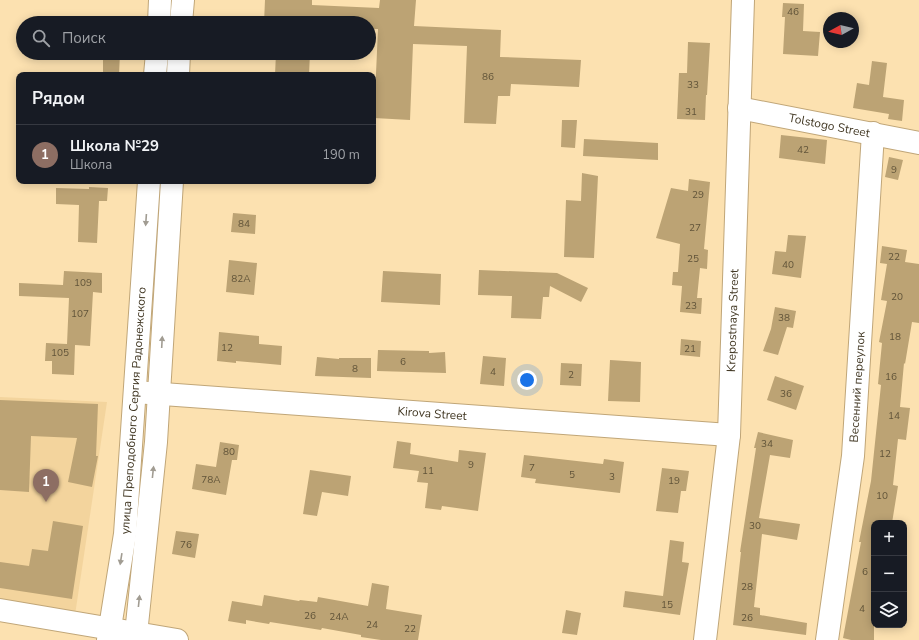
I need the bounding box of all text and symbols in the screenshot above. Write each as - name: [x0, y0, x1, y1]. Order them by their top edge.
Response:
- house number: 46: [787, 5, 799, 19]
- north arrow: [823, 12, 859, 48]
- search box: [16, 16, 376, 60]
- icon: search: [30, 27, 52, 49]
- text: Поиск: [62, 28, 106, 48]
- house number: 86: [482, 70, 494, 84]
- house number: 33: [687, 78, 699, 92]
- text: Рядом: [32, 87, 85, 110]
- house number: 31: [685, 105, 697, 119]
- street label: Tolstogo Street: [787, 110, 872, 141]
- text: Школа №29: [70, 136, 159, 156]
- house number: 42: [797, 143, 809, 157]
- text: 1: [41, 146, 49, 164]
- text: 190 m: [322, 146, 360, 164]
- text: Школа: [70, 156, 112, 174]
- house number: 9: [891, 163, 897, 177]
- house number: 29: [692, 188, 704, 202]
- one-way arrow: [143, 214, 150, 226]
- house number: 84: [238, 217, 250, 231]
- house number: 27: [689, 221, 701, 235]
- house number: 22: [888, 250, 900, 264]
- house number: 25: [687, 252, 699, 266]
- house number: 40: [782, 258, 794, 272]
- street label: Krepostnaya Street: [723, 268, 742, 372]
- house number: 82А: [231, 272, 251, 286]
- house number: 109: [74, 276, 92, 290]
- street label: улица Преподобного Сергия Радонежского: [117, 286, 150, 535]
- house number: 20: [891, 290, 903, 304]
- house number: 23: [685, 299, 697, 313]
- house number: 107: [71, 307, 89, 321]
- house number: 38: [778, 311, 790, 325]
- street label: Весенний переулок: [846, 330, 869, 443]
- house number: 18: [889, 330, 901, 344]
- one-way arrow: [159, 336, 166, 348]
- house number: 12: [221, 341, 233, 355]
- house number: 21: [684, 342, 696, 356]
- house number: 105: [51, 346, 69, 360]
- house number: 6: [400, 355, 406, 369]
- house number: 8: [352, 362, 358, 376]
- house number: 4: [490, 365, 496, 379]
- house number: 2: [568, 368, 574, 382]
- your location: [517, 370, 537, 390]
- house number: 16: [885, 370, 897, 384]
- house number: 36: [780, 387, 792, 401]
- street label: Kirova Street: [397, 403, 468, 424]
- house number: 14: [888, 409, 900, 423]
- house number: 34: [761, 437, 773, 451]
- house number: 80: [223, 445, 235, 459]
- house number: 12: [879, 447, 891, 461]
- house number: 9: [468, 458, 474, 472]
- house number: 7: [529, 461, 535, 475]
- house number: 11: [422, 464, 434, 478]
- one-way arrow: [150, 466, 156, 478]
- house number: 5: [569, 468, 575, 482]
- pin: 1: [33, 469, 59, 502]
- house number: 3: [609, 470, 615, 484]
- house number: 78А: [201, 473, 221, 487]
- house number: 19: [668, 474, 680, 488]
- house number: 10: [876, 489, 888, 503]
- house number: 30: [749, 519, 761, 533]
- map controls: [871, 520, 907, 628]
- button: +: [871, 520, 907, 556]
- house number: 76: [180, 538, 192, 552]
- one-way arrow: [118, 553, 124, 565]
- button: −: [871, 556, 907, 592]
- house number: 6: [862, 565, 868, 579]
- house number: 28: [741, 580, 753, 594]
- button: layers: [871, 592, 907, 628]
- one-way arrow: [136, 595, 143, 607]
- house number: 15: [661, 598, 673, 612]
- house number: 4: [859, 602, 865, 616]
- house number: 26: [304, 609, 316, 623]
- house number: 24А: [329, 610, 349, 624]
- house number: 26: [741, 611, 753, 625]
- house number: 24: [366, 618, 378, 632]
- house number: 22: [404, 622, 416, 636]

